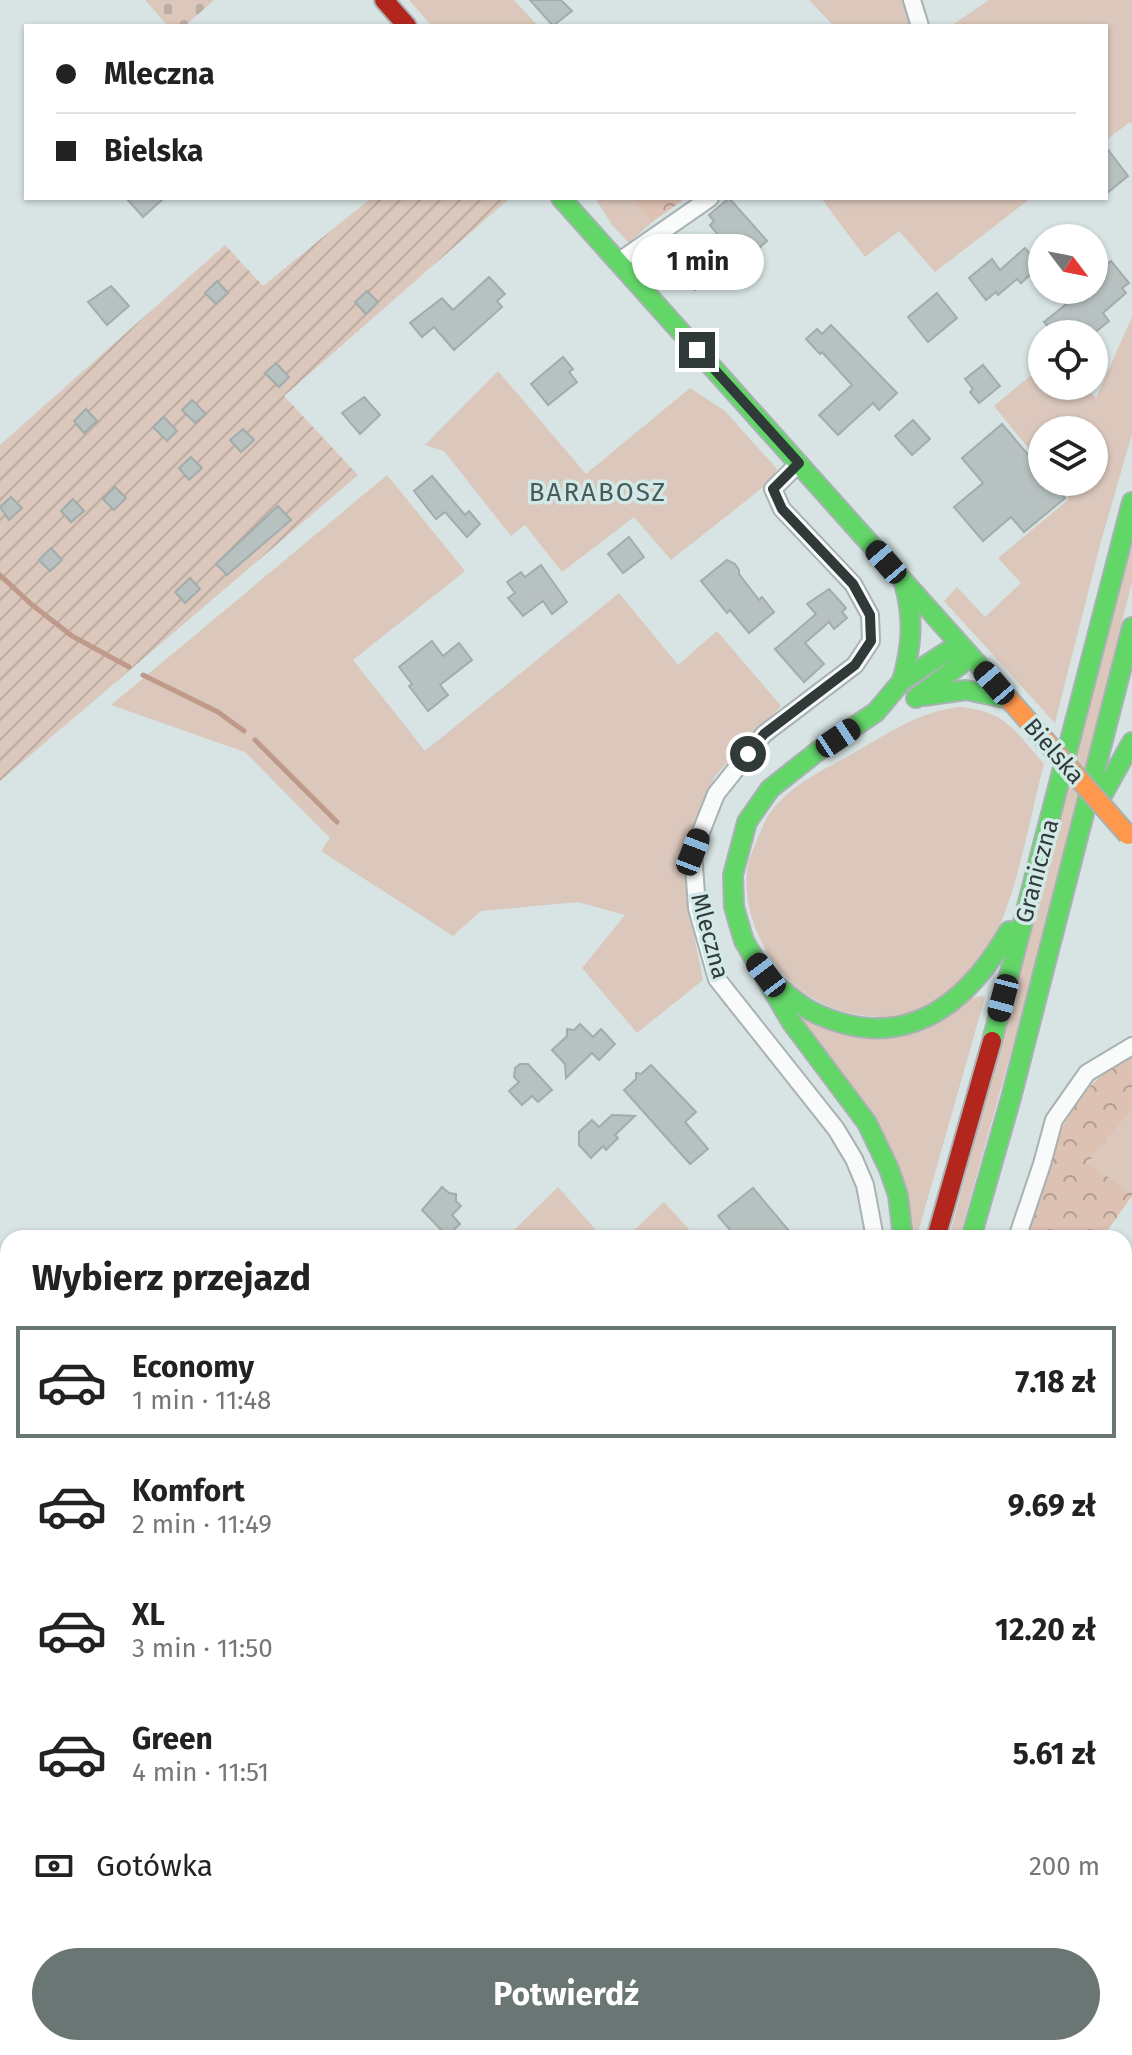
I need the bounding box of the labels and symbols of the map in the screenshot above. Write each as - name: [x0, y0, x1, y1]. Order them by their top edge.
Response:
- north arrow: [1028, 224, 1108, 304]
- callout: 1 min: [631, 234, 763, 290]
- route end: [679, 332, 715, 368]
- district label: BARABOSZ: [529, 477, 667, 508]
- car: [861, 536, 911, 588]
- car: [969, 657, 1019, 709]
- street label: Bielska: [1018, 713, 1090, 789]
- car: [811, 715, 865, 761]
- route start: [730, 736, 766, 772]
- street label: Graniczna: [1010, 816, 1064, 926]
- car: [673, 825, 713, 879]
- street label: Mleczna: [685, 890, 735, 982]
- car: [742, 949, 790, 1001]
- car: [985, 972, 1021, 1024]

